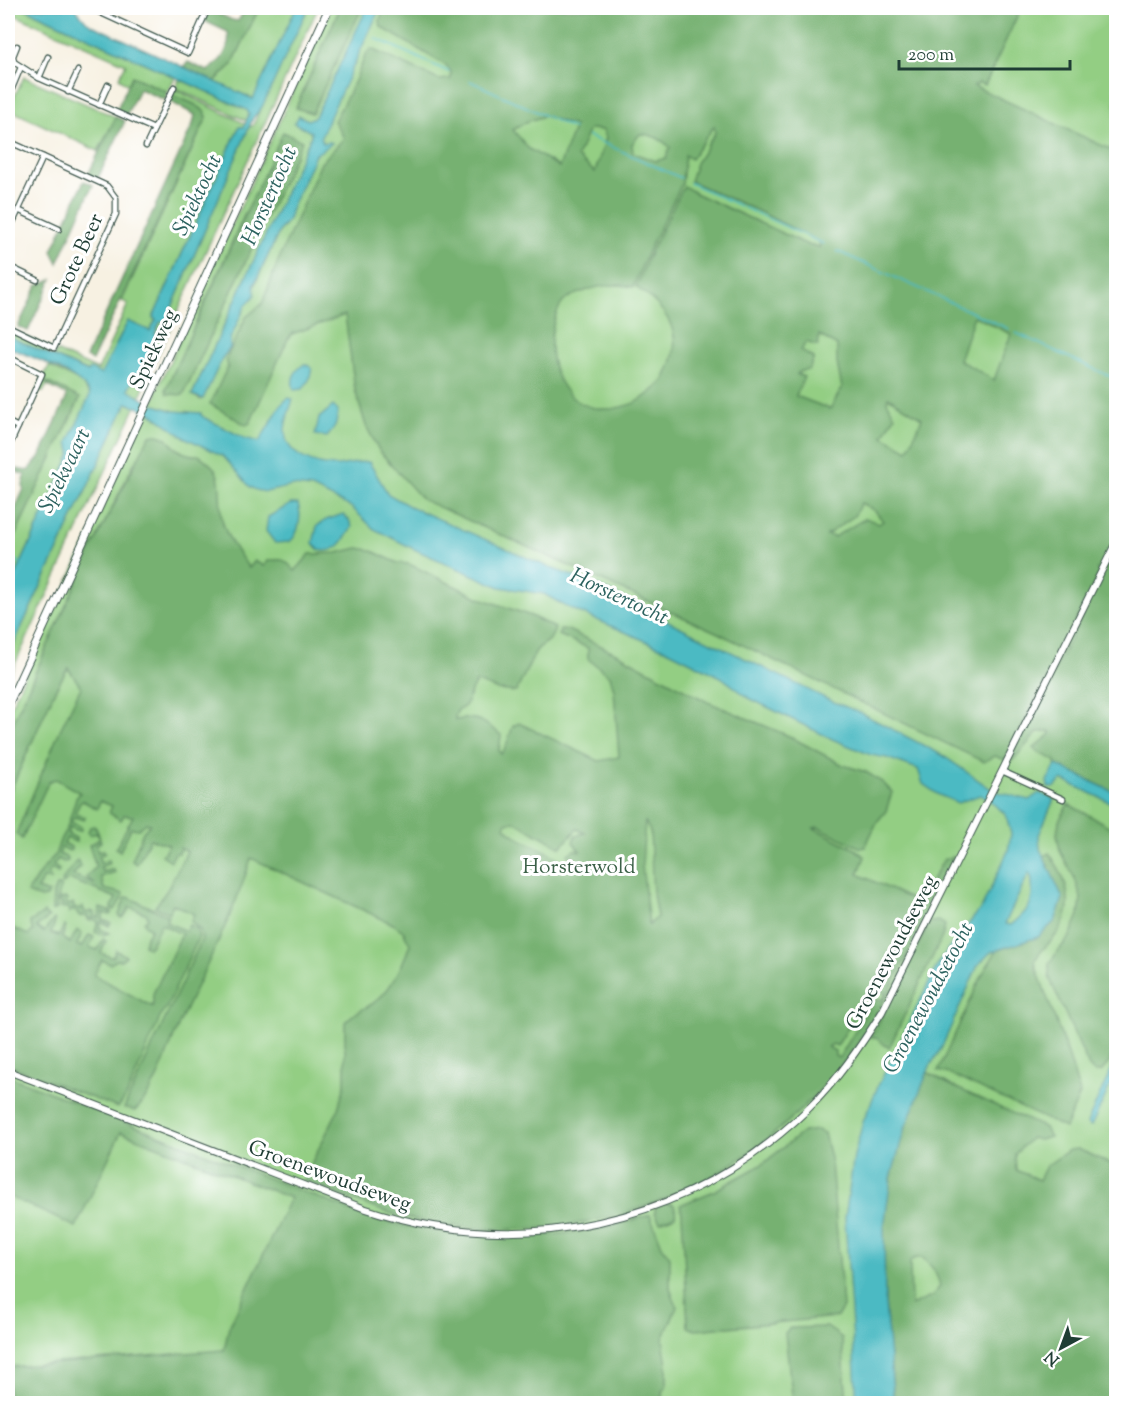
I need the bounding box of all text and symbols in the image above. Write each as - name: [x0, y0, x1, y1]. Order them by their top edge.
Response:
- scale bar: [899, 33, 1070, 71]
- text: 200 m: [908, 43, 954, 69]
- water label: Horstertocht: [235, 141, 307, 251]
- water label: Spiektocht: [166, 149, 232, 241]
- street label: Grote Beer: [43, 209, 112, 311]
- street label: Spiekweg: [123, 305, 187, 395]
- water label: Spiekvaart: [31, 423, 100, 519]
- water label: Horstertocht: [564, 561, 674, 635]
- park label: Horsterwold: [522, 853, 636, 883]
- street label: Groenewoudseweg: [839, 870, 946, 1036]
- water label: Groenewoudsetocht: [876, 916, 983, 1080]
- street label: Groenewoudseweg: [244, 1133, 415, 1220]
- north arrow: [1031, 1318, 1091, 1378]
- text: N: [1040, 1344, 1065, 1370]

